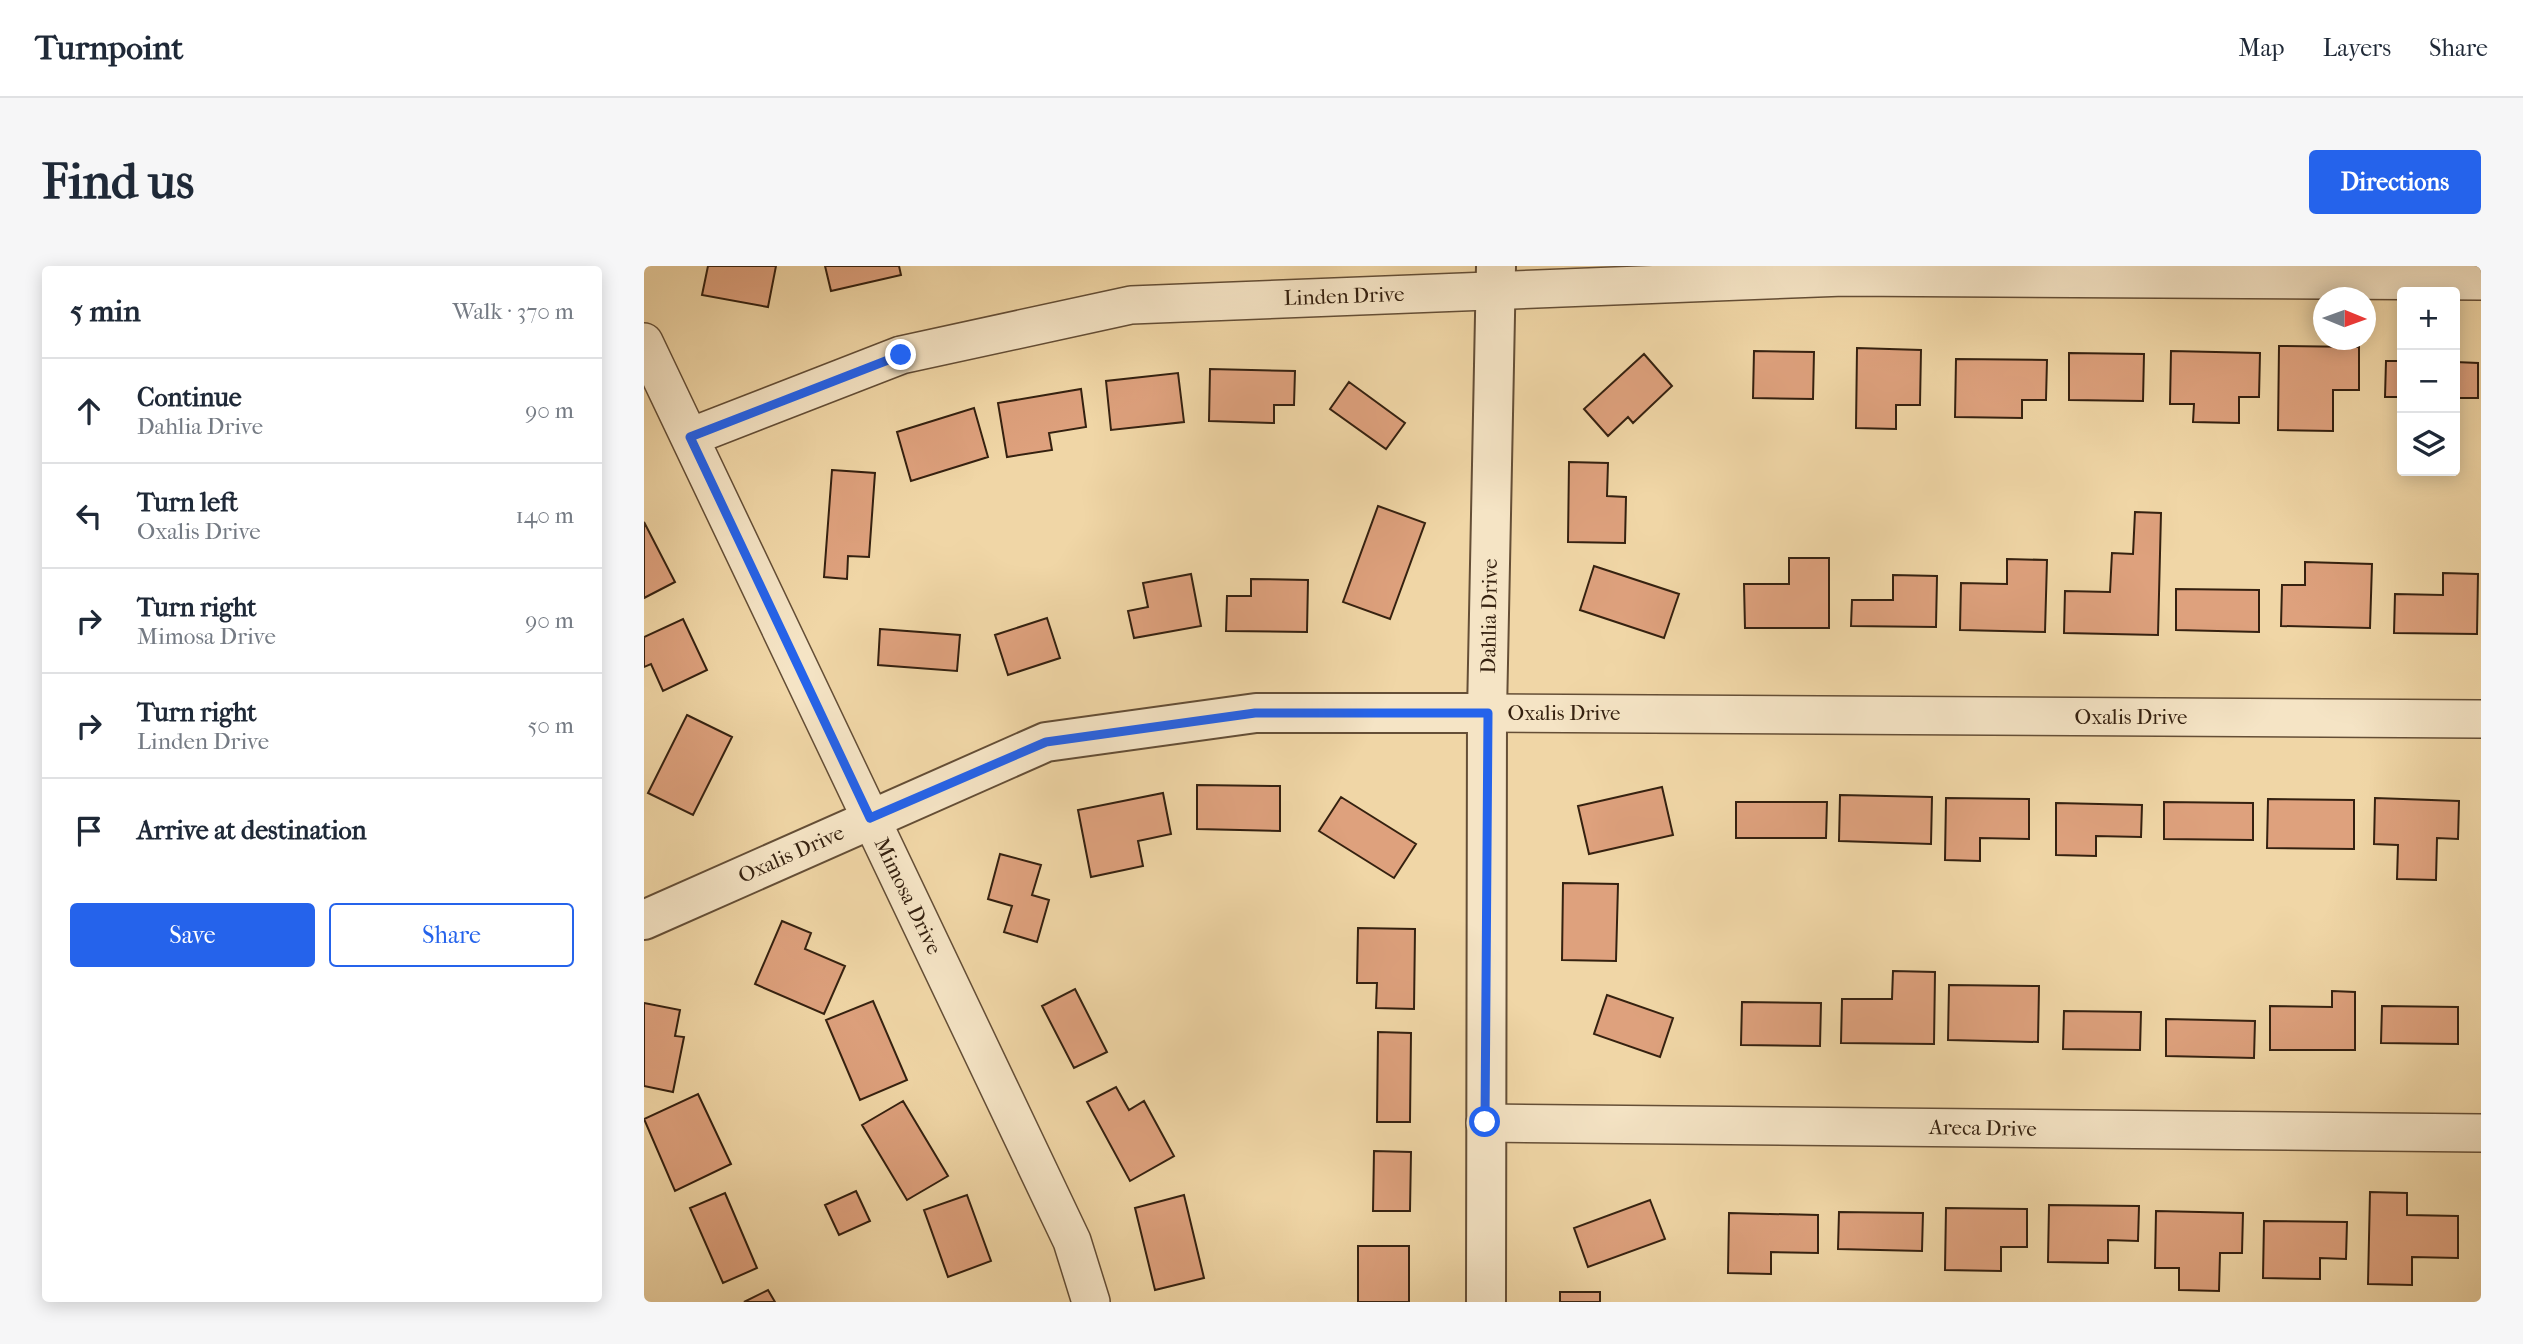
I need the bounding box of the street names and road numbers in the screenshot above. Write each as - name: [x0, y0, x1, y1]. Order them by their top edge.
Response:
- street label: Linden Drive: [1283, 282, 1405, 310]
- street label: Dahlia Drive: [1476, 558, 1502, 674]
- street label: Oxalis Drive: [1508, 701, 1620, 725]
- street label: Oxalis Drive: [2075, 705, 2187, 729]
- street label: Oxalis Drive: [735, 820, 847, 888]
- street label: Mimosa Drive: [869, 834, 947, 958]
- street label: Areca Drive: [1928, 1115, 2037, 1141]

